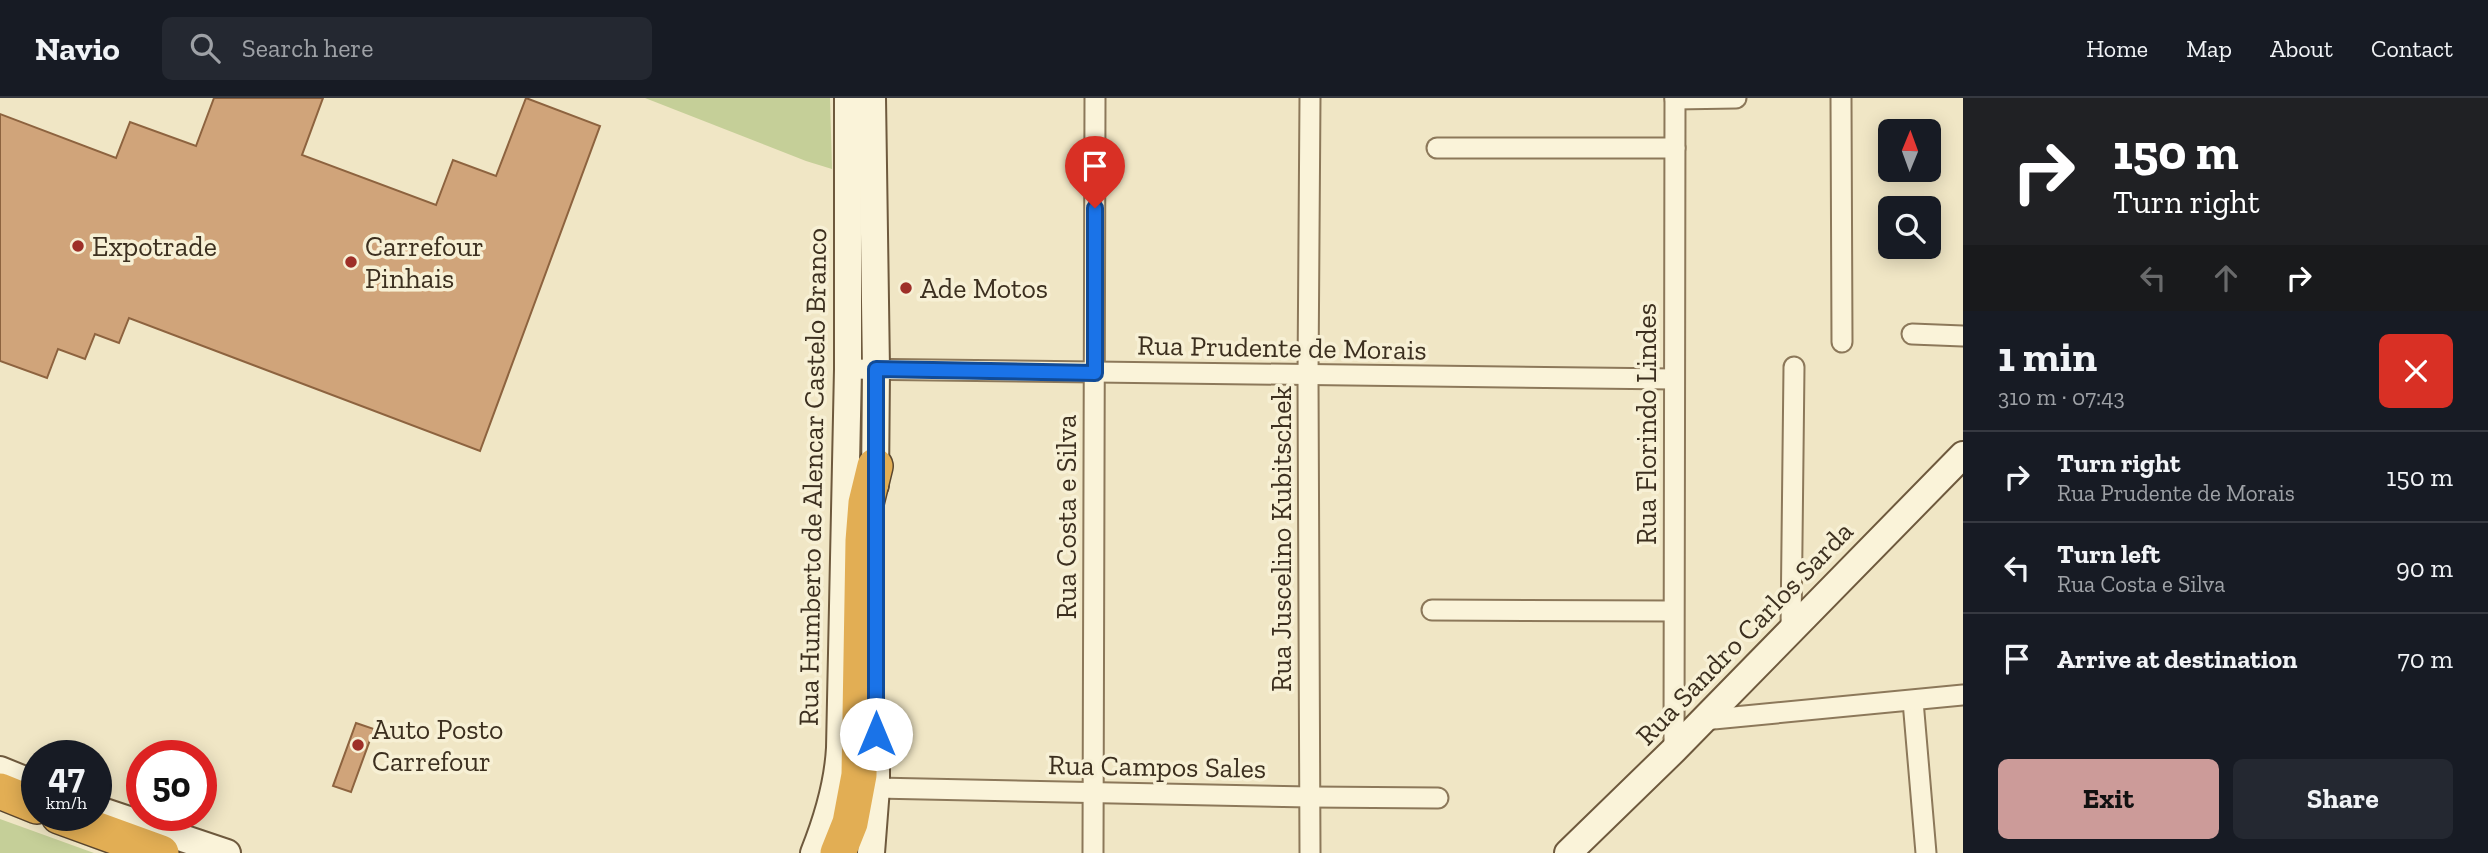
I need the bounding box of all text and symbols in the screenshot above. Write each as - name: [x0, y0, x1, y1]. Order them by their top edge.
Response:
- search box: [162, 17, 652, 80]
- text: Navio: [35, 29, 120, 68]
- icon: search: [186, 29, 224, 67]
- text: Search here: [242, 32, 374, 64]
- text: Home: [2086, 34, 2148, 63]
- text: Map: [2186, 34, 2232, 63]
- text: About: [2270, 34, 2333, 63]
- text: Contact: [2371, 34, 2453, 63]
- north arrow: [1878, 119, 1941, 182]
- map controls: [1878, 119, 1941, 259]
- text: 150 m: [2113, 123, 2239, 182]
- icon: right: [1998, 126, 2089, 217]
- pin: [1065, 136, 1125, 208]
- icon: arrive: [1076, 147, 1114, 185]
- text: Turn right: [2113, 183, 2260, 221]
- button: search: [1878, 196, 1941, 259]
- street label: Rua Humberto de Alencar Castelo Branco: [792, 228, 833, 726]
- place label: Expotrade: [92, 230, 217, 263]
- place label: Carrefour Pinhais: [365, 230, 484, 295]
- marker: Expotrade: [70, 238, 86, 254]
- marker: Carrefour Pinhais: [343, 254, 359, 270]
- icon: left: [2134, 259, 2172, 297]
- icon: ahead: [2207, 259, 2245, 297]
- icon: right: [2280, 259, 2318, 297]
- place label: Ade Motos: [920, 272, 1048, 305]
- marker: Ade Motos: [898, 280, 914, 296]
- street label: Rua Florindo Lindes: [1630, 303, 1663, 545]
- street label: Rua Prudente de Morais: [1137, 328, 1427, 367]
- text: 1 min: [1998, 331, 2097, 382]
- button: close: [2379, 334, 2453, 408]
- text: 310 m · 07:43: [1998, 383, 2125, 411]
- street label: Rua Juscelino Kubitschek: [1265, 386, 1298, 692]
- street label: Rua Costa e Silva: [1050, 414, 1083, 620]
- text: Turn right: [2057, 447, 2180, 479]
- icon: right: [1998, 458, 2036, 496]
- text: 150 m: [2386, 461, 2453, 493]
- text: Rua Prudente de Morais: [2057, 479, 2295, 507]
- street label: Rua Sandro Carlos Sarda: [1629, 514, 1860, 752]
- text: Turn left: [2057, 538, 2160, 570]
- icon: left: [1998, 549, 2036, 587]
- text: 90 m: [2396, 552, 2453, 584]
- text: Rua Costa e Silva: [2057, 570, 2225, 598]
- icon: arrive: [1998, 640, 2036, 678]
- text: Arrive at destination: [2057, 643, 2297, 675]
- text: 70 m: [2397, 643, 2453, 675]
- position arrow: [839, 697, 913, 771]
- place label: Auto Posto Carrefour: [372, 713, 503, 778]
- marker: Auto Posto Carrefour: [350, 737, 366, 753]
- speed limit sign: 50: [126, 740, 217, 831]
- street label: Rua Campos Sales: [1048, 748, 1266, 785]
- text: 47: [48, 755, 85, 797]
- button: Exit: [1998, 759, 2219, 839]
- button: Share: [2233, 759, 2453, 839]
- text: km/h: [46, 792, 87, 814]

